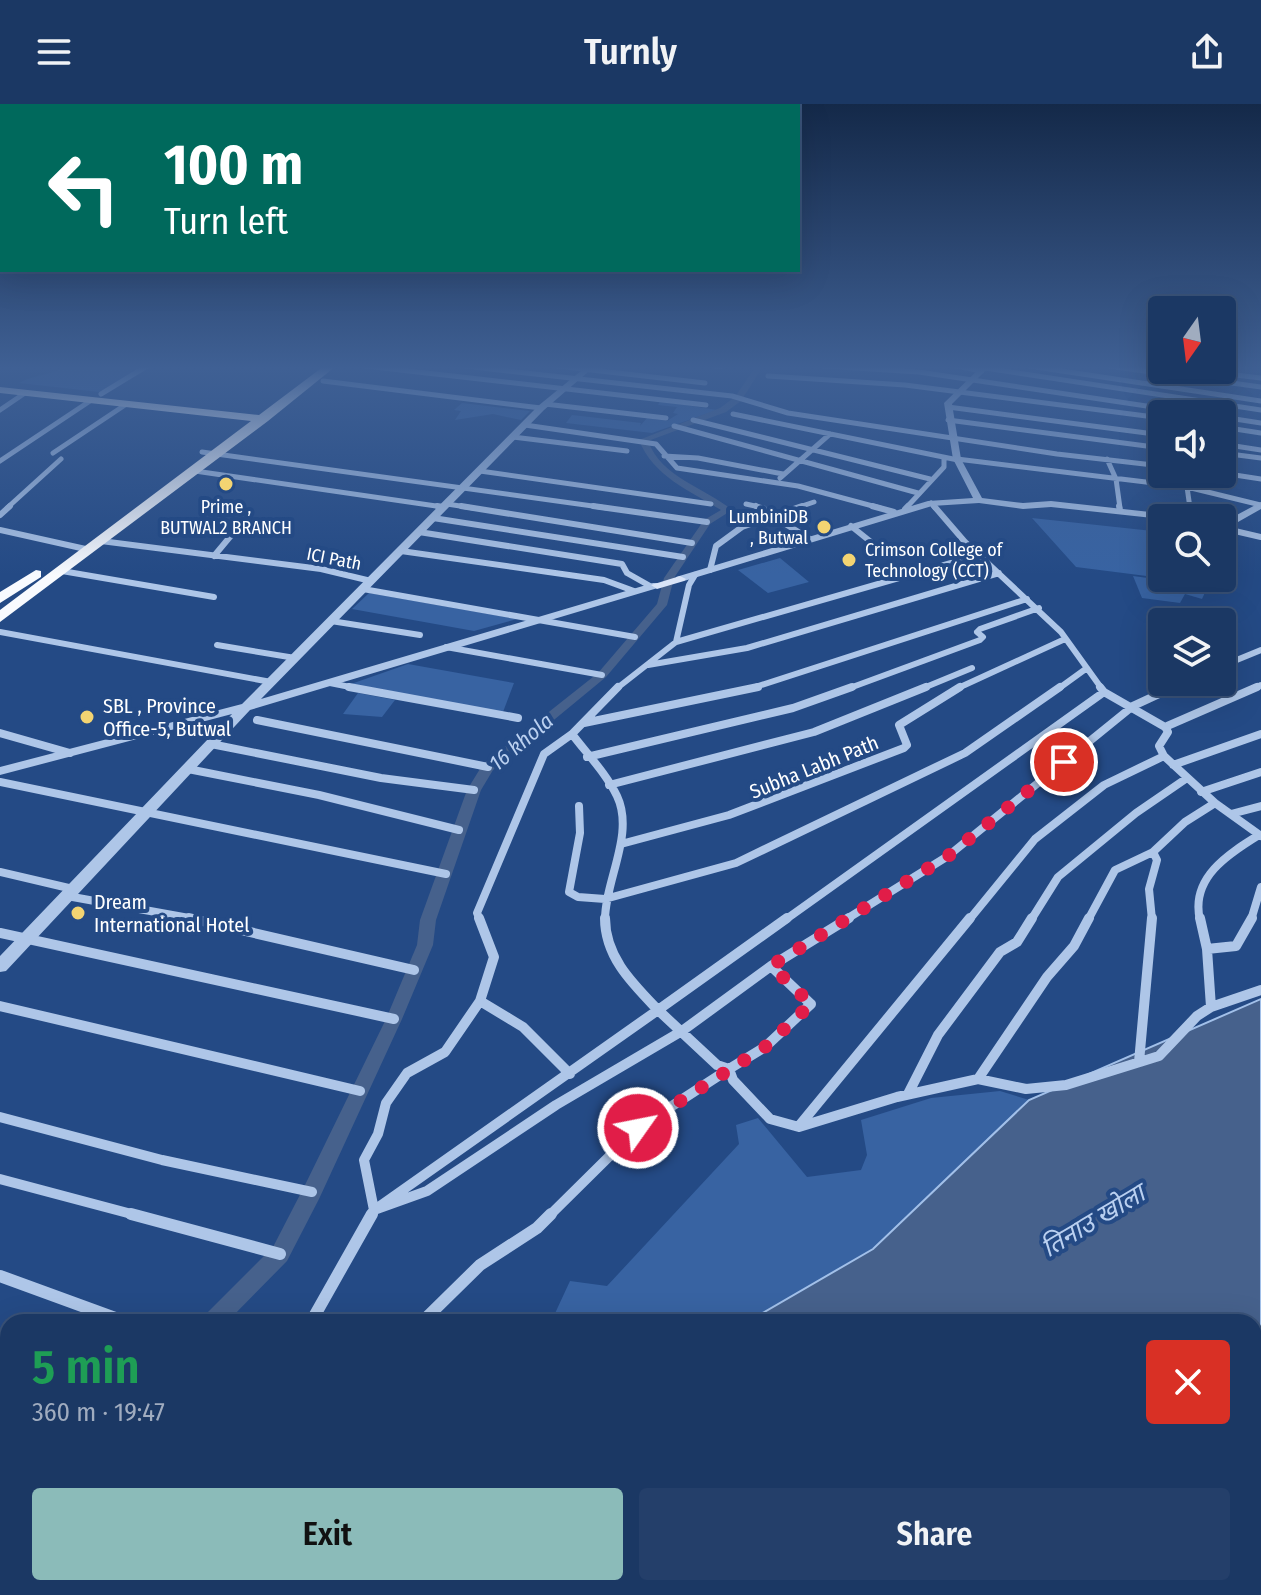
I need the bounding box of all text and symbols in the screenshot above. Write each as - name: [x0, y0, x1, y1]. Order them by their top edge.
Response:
- icon: menu: [32, 30, 76, 74]
- text: Turnly: [584, 30, 677, 74]
- icon: share: [1185, 30, 1229, 74]
- text: 100 m: [164, 132, 303, 199]
- icon: left: [32, 136, 136, 240]
- text: Turn left: [164, 200, 288, 244]
- north arrow: [1148, 296, 1236, 384]
- map controls: [1148, 296, 1236, 696]
- button: sound: [1148, 400, 1236, 488]
- marker: Prime , BUTWAL2 BRANCH: [217, 475, 235, 493]
- place label: Prime , BUTWAL2 BRANCH: [160, 496, 292, 539]
- button: search: [1148, 504, 1236, 592]
- place label: LumbiniDB , Butwal: [729, 506, 808, 549]
- marker: LumbiniDB , Butwal: [815, 518, 833, 536]
- place label: Crimson College of Technology (CCT): [865, 539, 1004, 582]
- street label: ICI Path: [305, 543, 363, 575]
- marker: Crimson College of Technology (CCT): [840, 551, 858, 569]
- button: layers: [1148, 608, 1236, 696]
- place label: SBL , Province Office-5, Butwal: [103, 694, 231, 741]
- water label: 16 khola: [483, 707, 559, 777]
- marker: SBL , Province Office-5, Butwal: [78, 708, 96, 726]
- pin: [1030, 728, 1098, 796]
- street label: Subha Labh Path: [746, 730, 882, 804]
- icon: arrive: [1042, 740, 1086, 784]
- place label: Dream International Hotel: [94, 890, 249, 937]
- marker: Dream International Hotel: [69, 904, 87, 922]
- position arrow: [596, 1086, 680, 1170]
- water label: तिनाउ खोला: [1036, 1175, 1155, 1264]
- text: 5 min: [32, 1338, 140, 1396]
- button: close: [1146, 1340, 1230, 1424]
- text: 360 m · 19:47: [32, 1397, 165, 1428]
- button: Exit: [32, 1488, 623, 1580]
- button: Share: [639, 1488, 1230, 1580]

